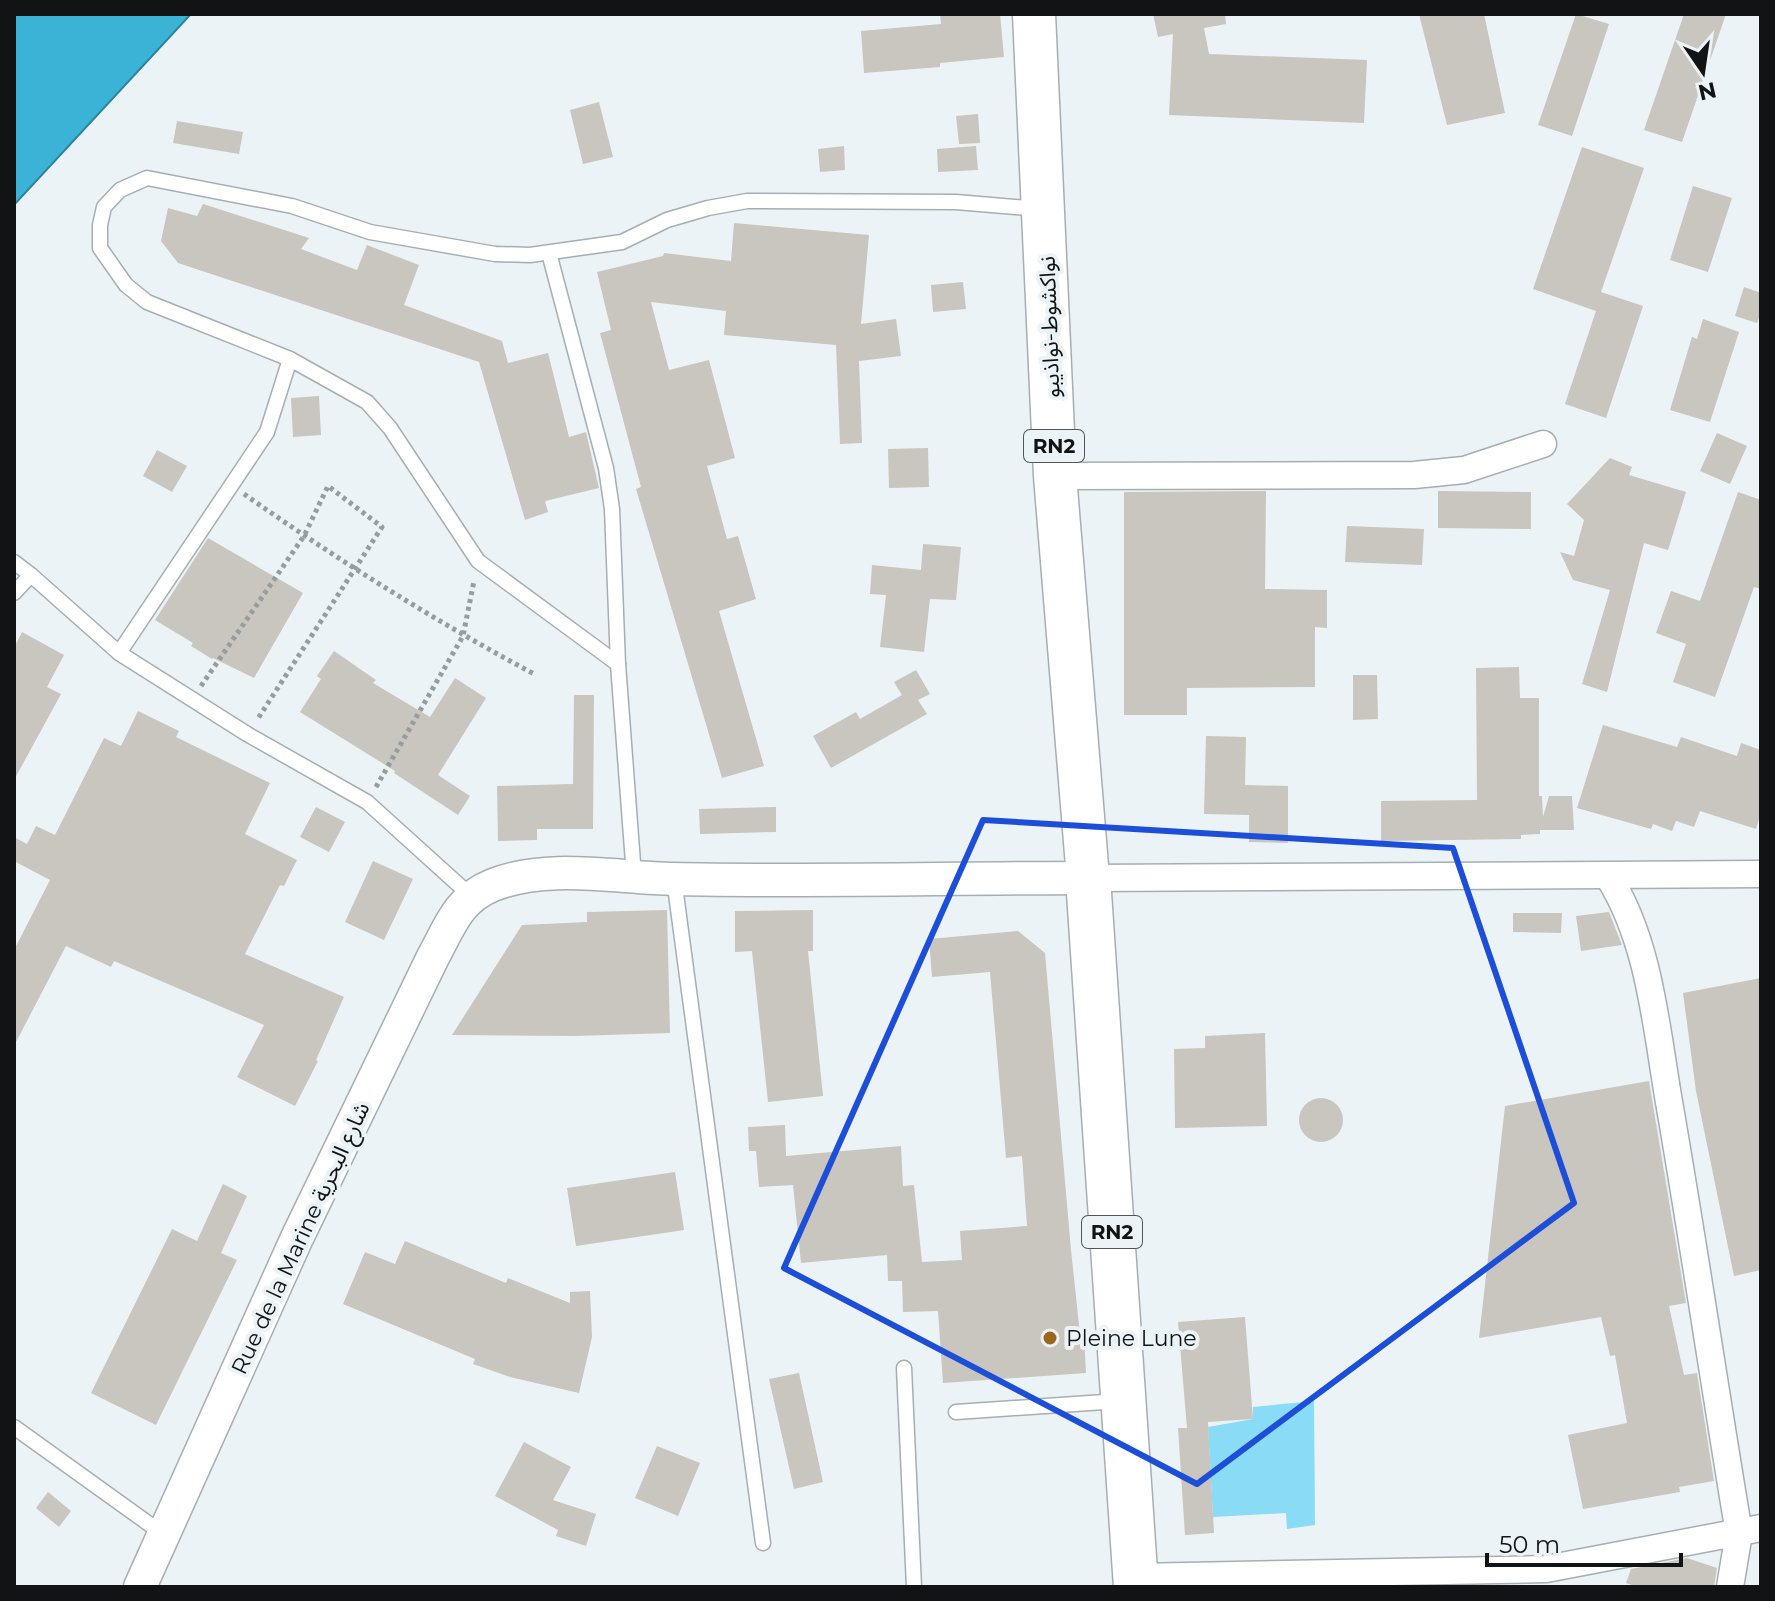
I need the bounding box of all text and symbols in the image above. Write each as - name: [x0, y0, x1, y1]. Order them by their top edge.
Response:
- north arrow: [1663, 32, 1743, 112]
- text: N: [1696, 76, 1719, 106]
- street label: نواكشوط-نواذيبو: [1034, 256, 1065, 398]
- road number: RN2: [1024, 430, 1084, 462]
- street label: Rue de la Marine شارع البحرية: [225, 1098, 378, 1380]
- road number: RN2: [1082, 1216, 1142, 1248]
- place label: Pleine Lune: [1066, 1325, 1197, 1352]
- marker: Pleine Lune: [1041, 1329, 1059, 1347]
- scale bar: [1487, 1517, 1681, 1567]
- text: 50 m: [1499, 1530, 1560, 1559]

